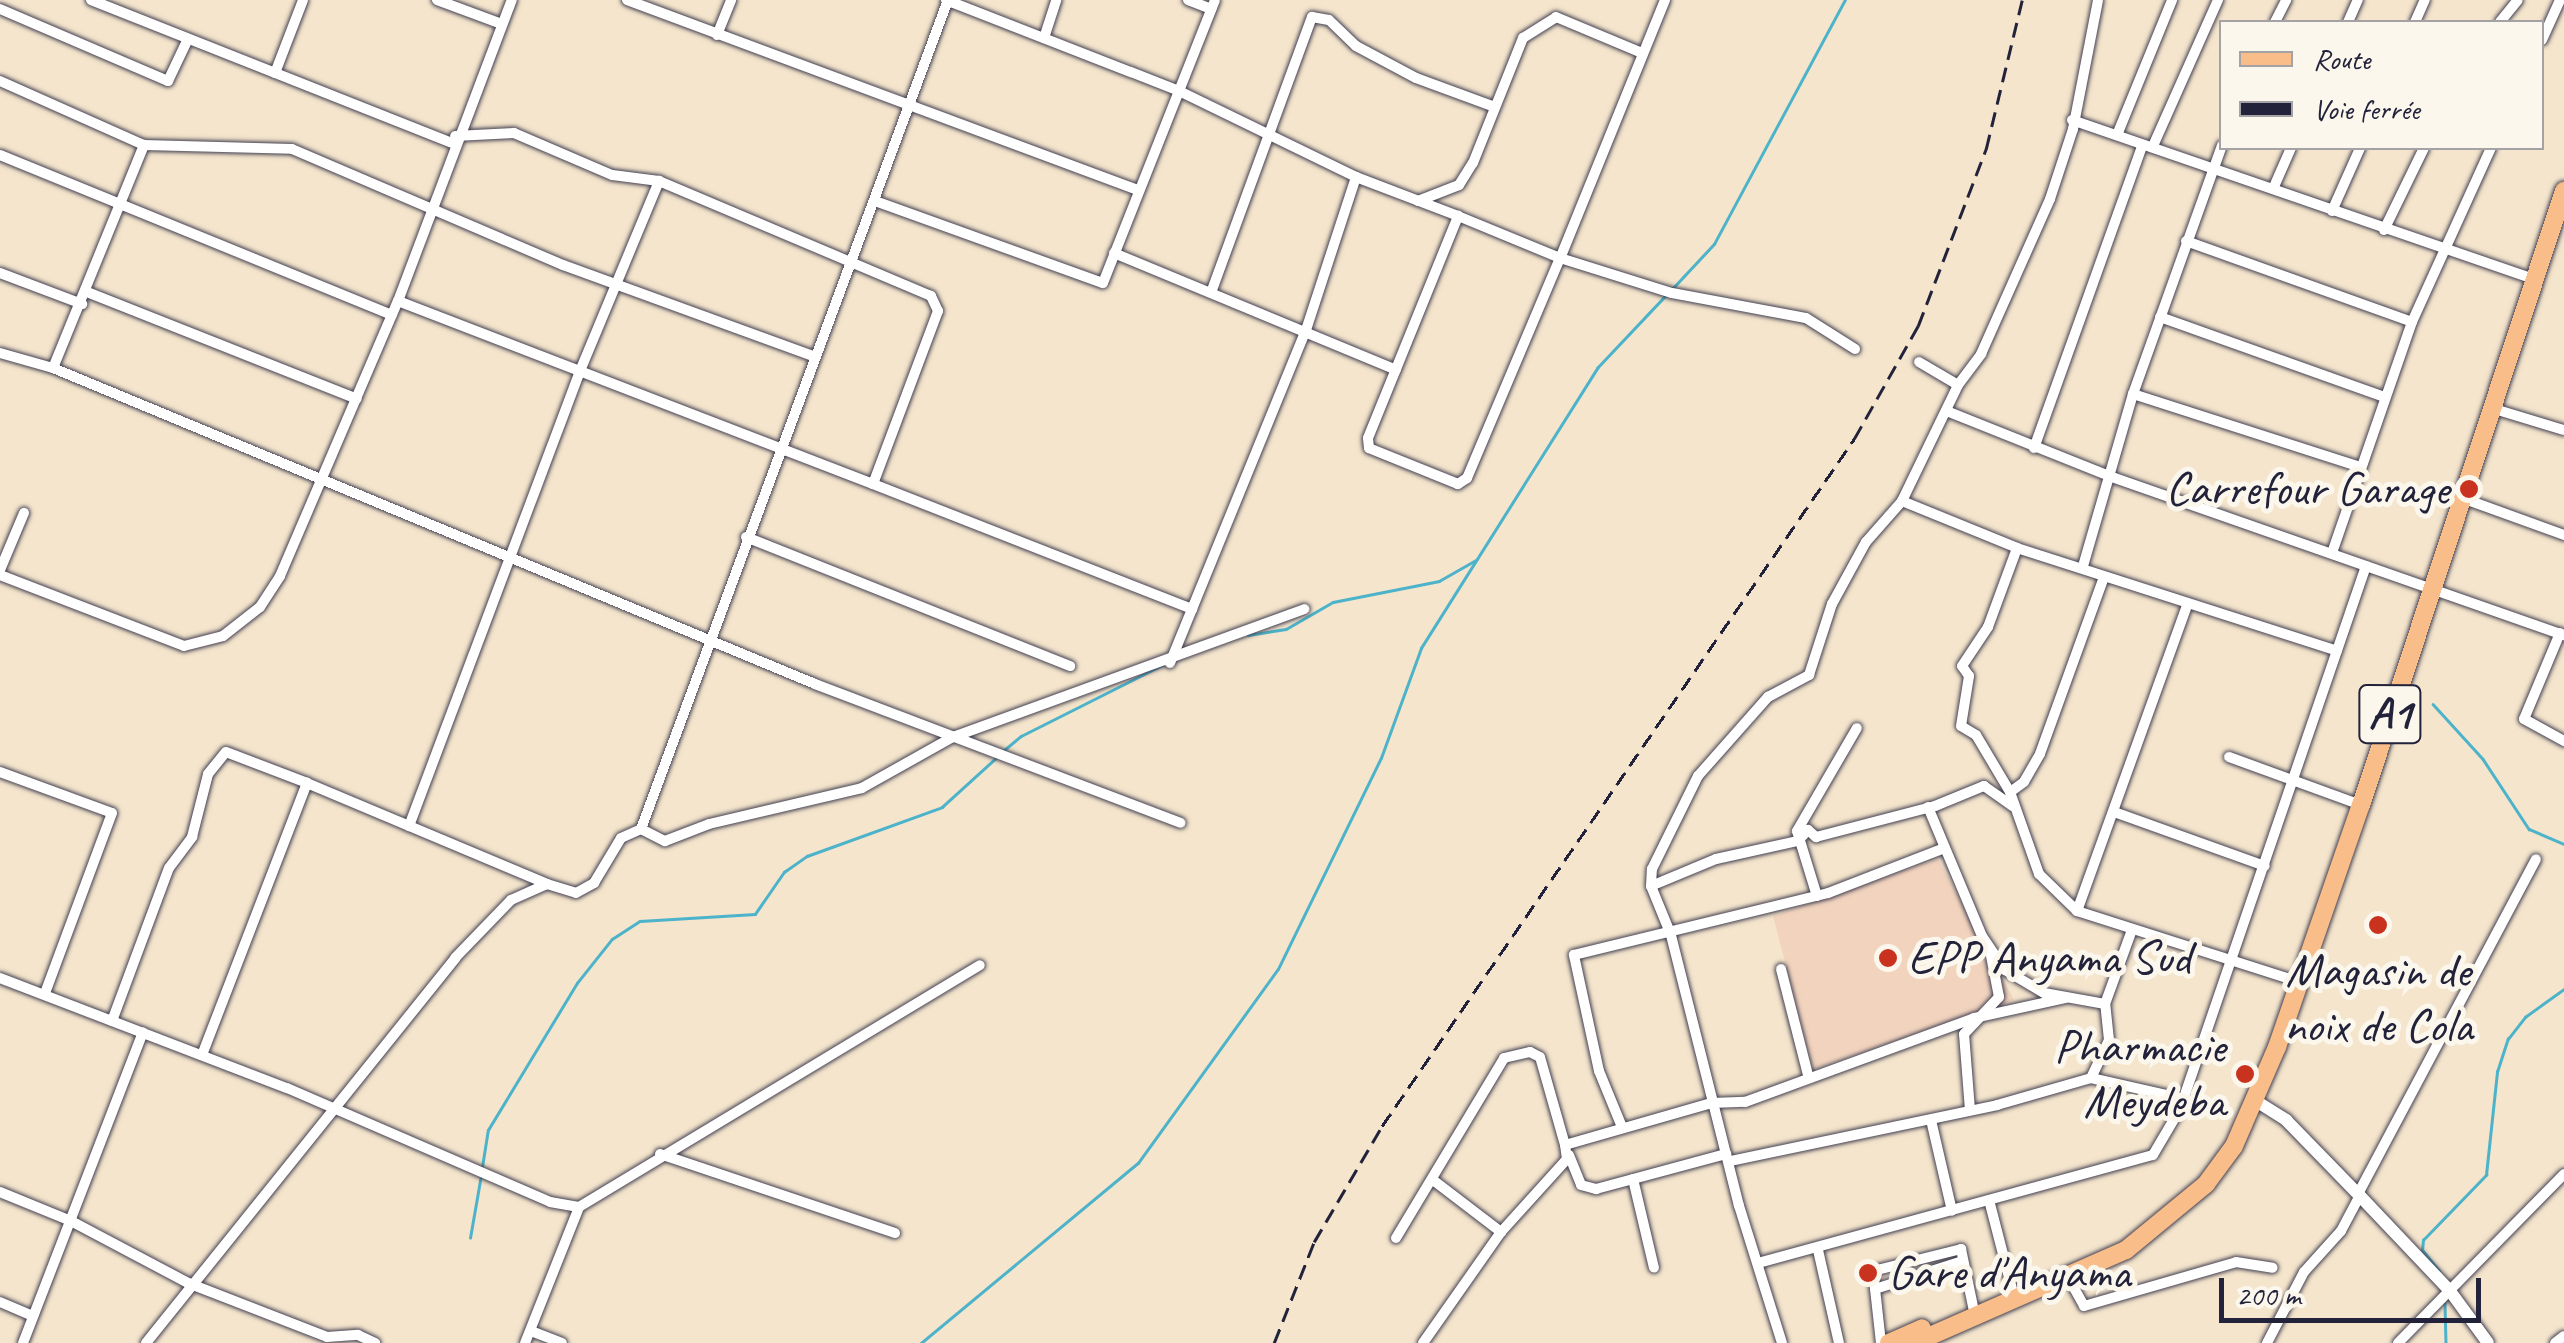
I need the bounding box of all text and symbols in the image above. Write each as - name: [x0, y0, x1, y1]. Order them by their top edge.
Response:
- legend: [2219, 20, 2544, 150]
- text: Route: [2313, 40, 2370, 78]
- text: Voie ferrée: [2313, 90, 2420, 128]
- place label: Carrefour Garage: [2164, 460, 2449, 518]
- marker: Carrefour Garage: [2458, 478, 2480, 500]
- road number: A1: [2358, 674, 2422, 754]
- marker: Magasin de noix de Cola: [2367, 914, 2389, 936]
- place label: EPP Anyama Sud: [1908, 929, 2189, 987]
- place label: Magasin de noix de Cola: [2284, 941, 2472, 1054]
- marker: EPP Anyama Sud: [1877, 947, 1899, 969]
- place label: Pharmacie Meydeba: [2054, 1017, 2225, 1130]
- marker: Pharmacie Meydeba: [2234, 1063, 2256, 1085]
- place label: Gare d'Anyama: [1888, 1244, 2130, 1302]
- scale bar: [2224, 1258, 2486, 1320]
- marker: Gare d'Anyama: [1857, 1262, 1879, 1284]
- text: 200 m: [2236, 1276, 2301, 1314]

